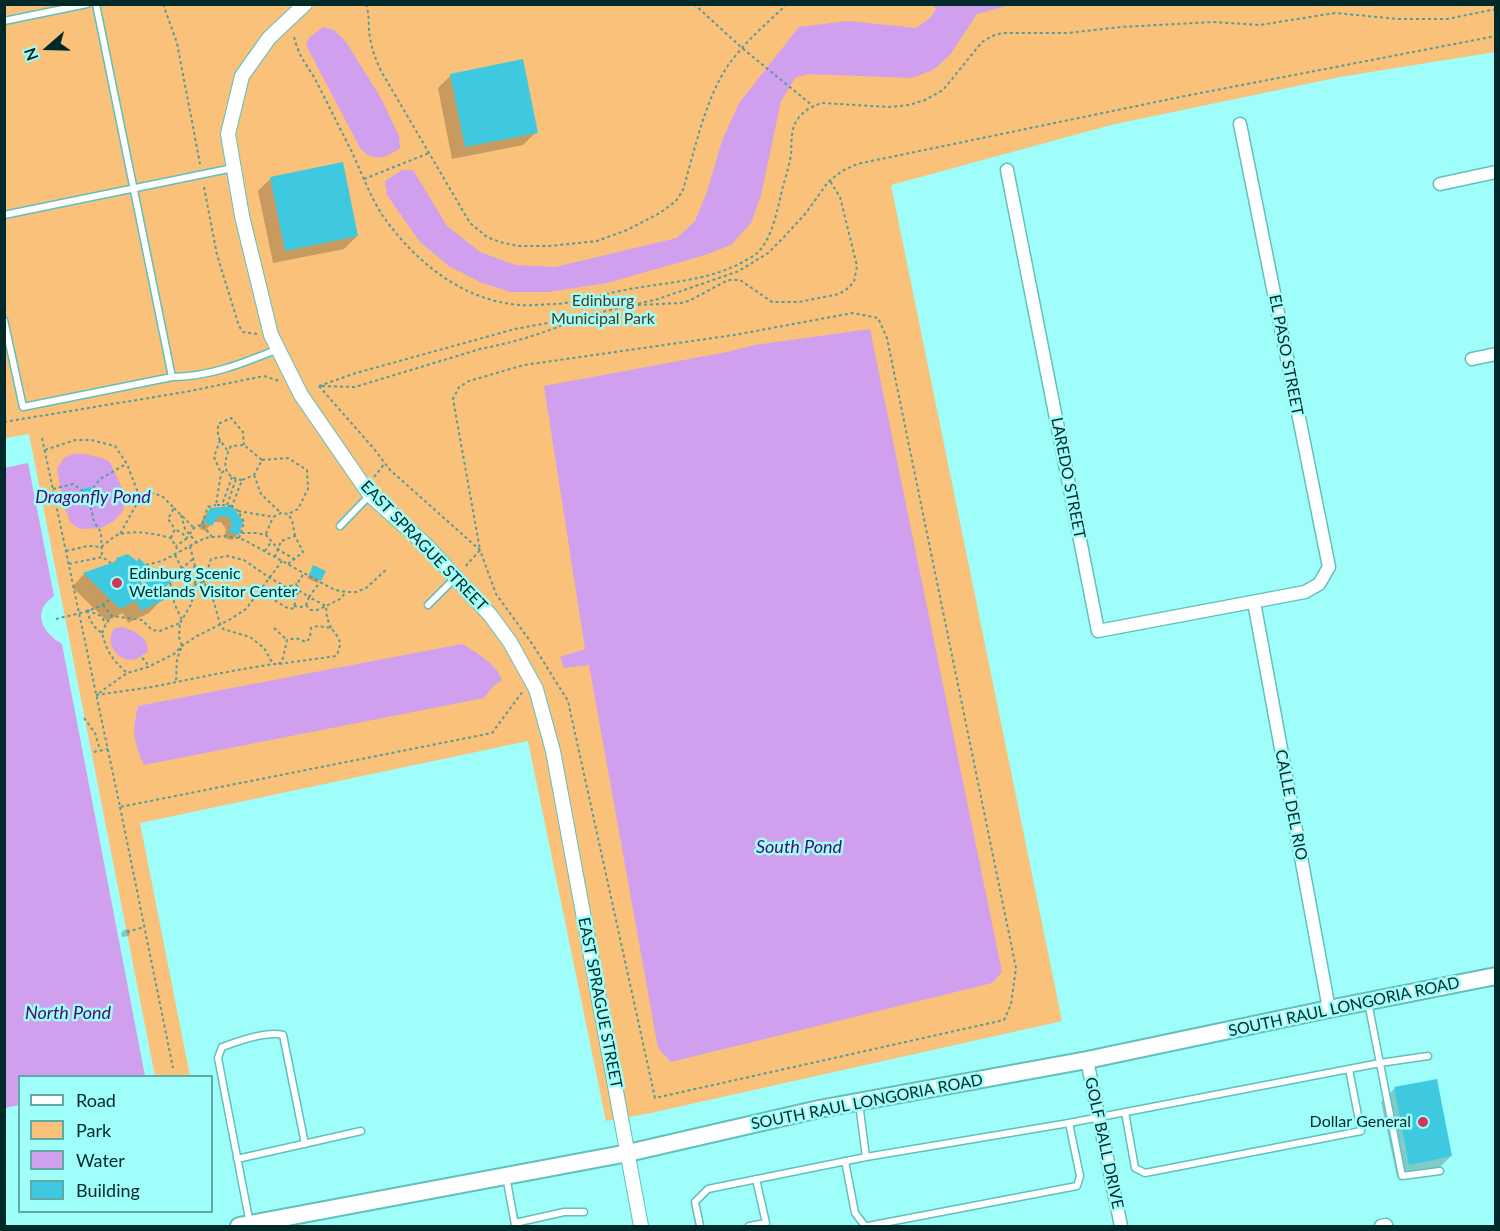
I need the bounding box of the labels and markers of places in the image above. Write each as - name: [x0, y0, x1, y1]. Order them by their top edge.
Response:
- place label: Edinburg Scenic Wetlands Visitor Center: [129, 564, 297, 602]
- marker: Edinburg Scenic Wetlands Visitor Center: [110, 576, 124, 590]
- place label: Dollar General: [1310, 1112, 1411, 1132]
- marker: Dollar General: [1416, 1115, 1430, 1129]

